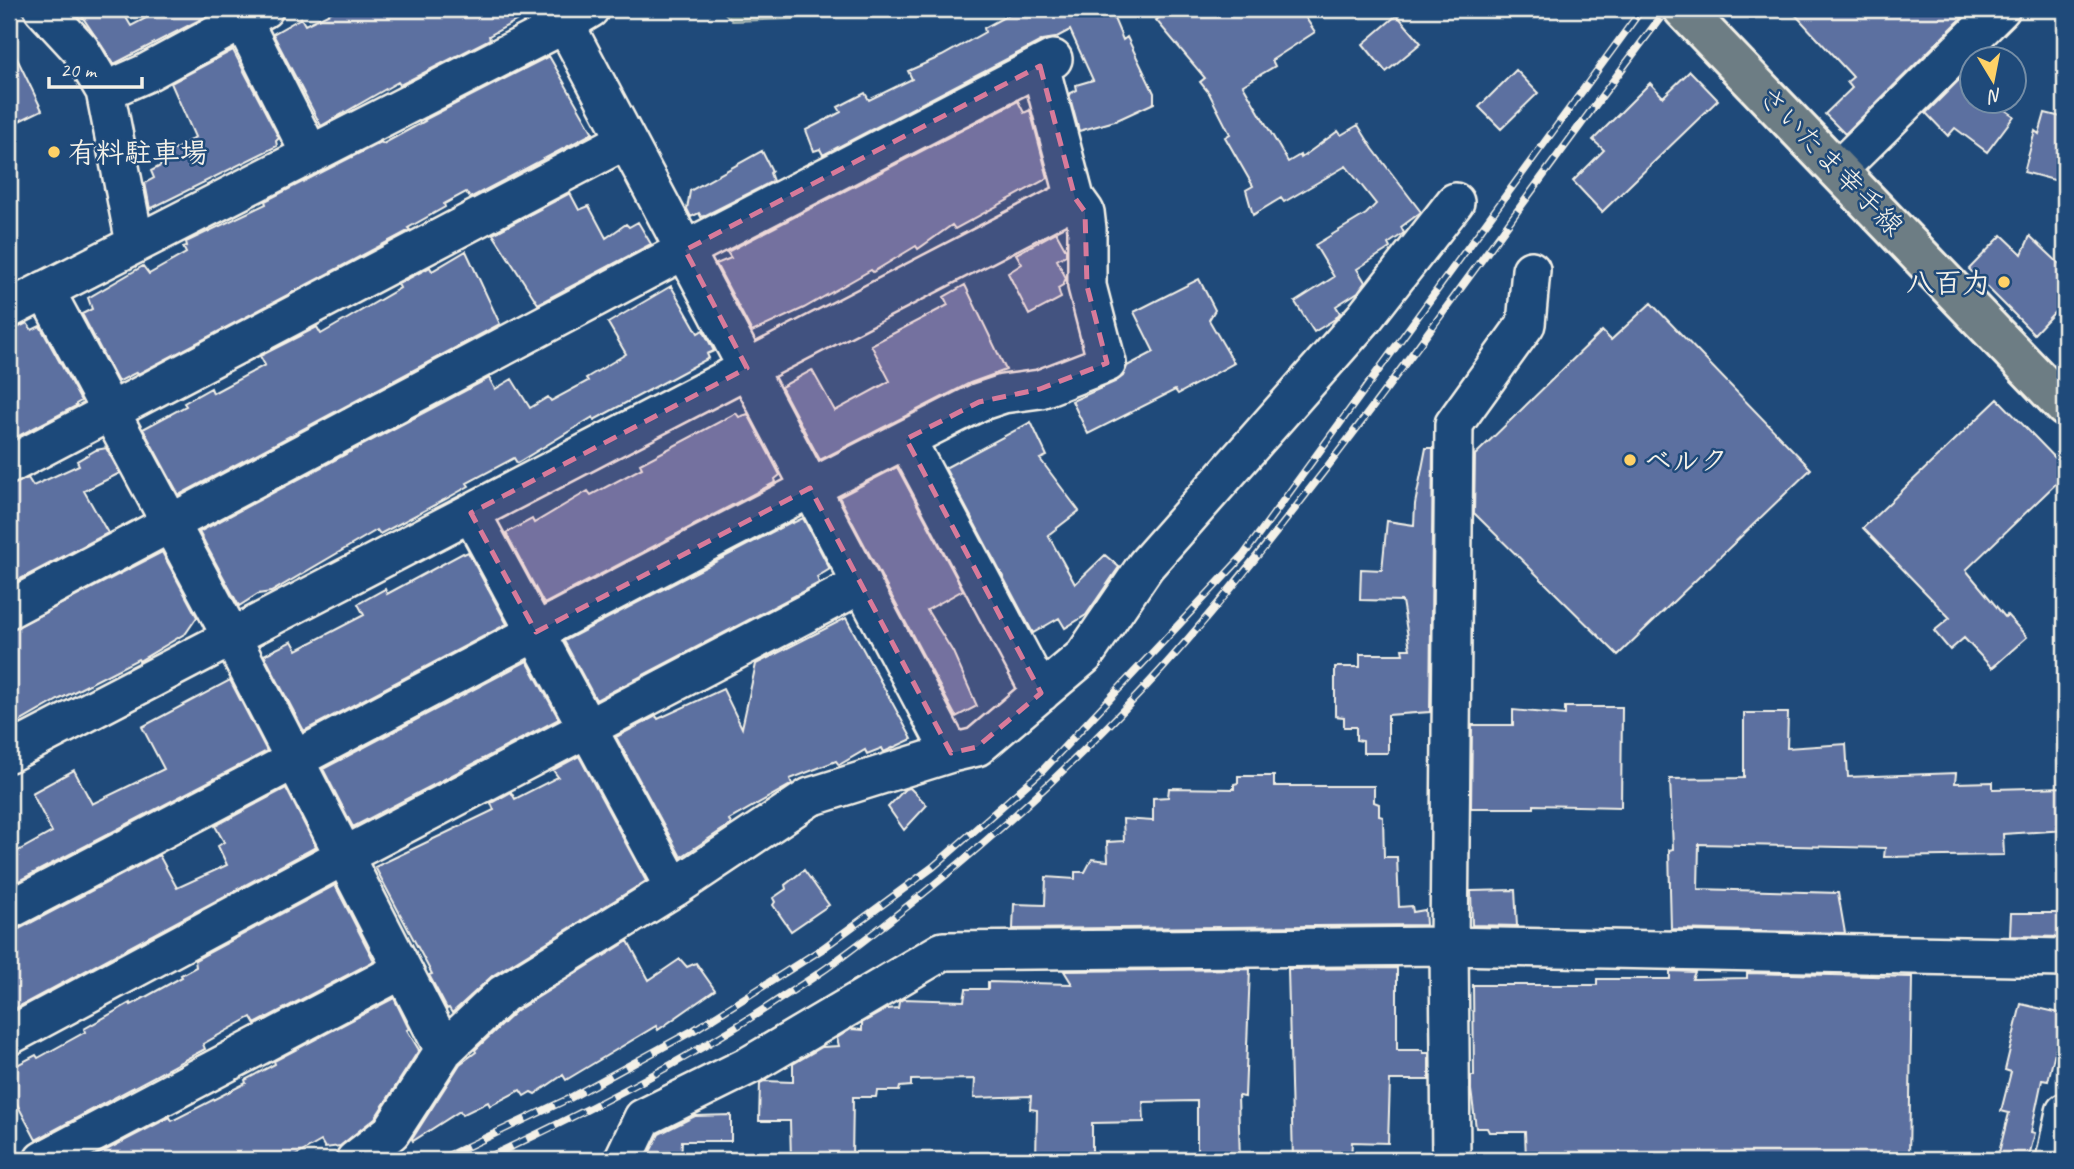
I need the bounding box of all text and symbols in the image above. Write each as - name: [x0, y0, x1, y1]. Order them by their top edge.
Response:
- scale bar: [49, 46, 142, 90]
- north arrow: [1958, 46, 2028, 116]
- text: 20 m: [60, 57, 98, 83]
- street label: さいたま幸手線: [1751, 79, 1911, 243]
- text: N: [1985, 83, 2004, 109]
- place label: 有料駐車場: [68, 135, 208, 170]
- marker: 有料駐車場: [46, 144, 62, 160]
- place label: 八百力: [1906, 265, 1990, 300]
- marker: 八百力: [1996, 274, 2012, 290]
- place label: ベルク: [1644, 443, 1728, 478]
- marker: ベルク: [1622, 452, 1638, 468]

